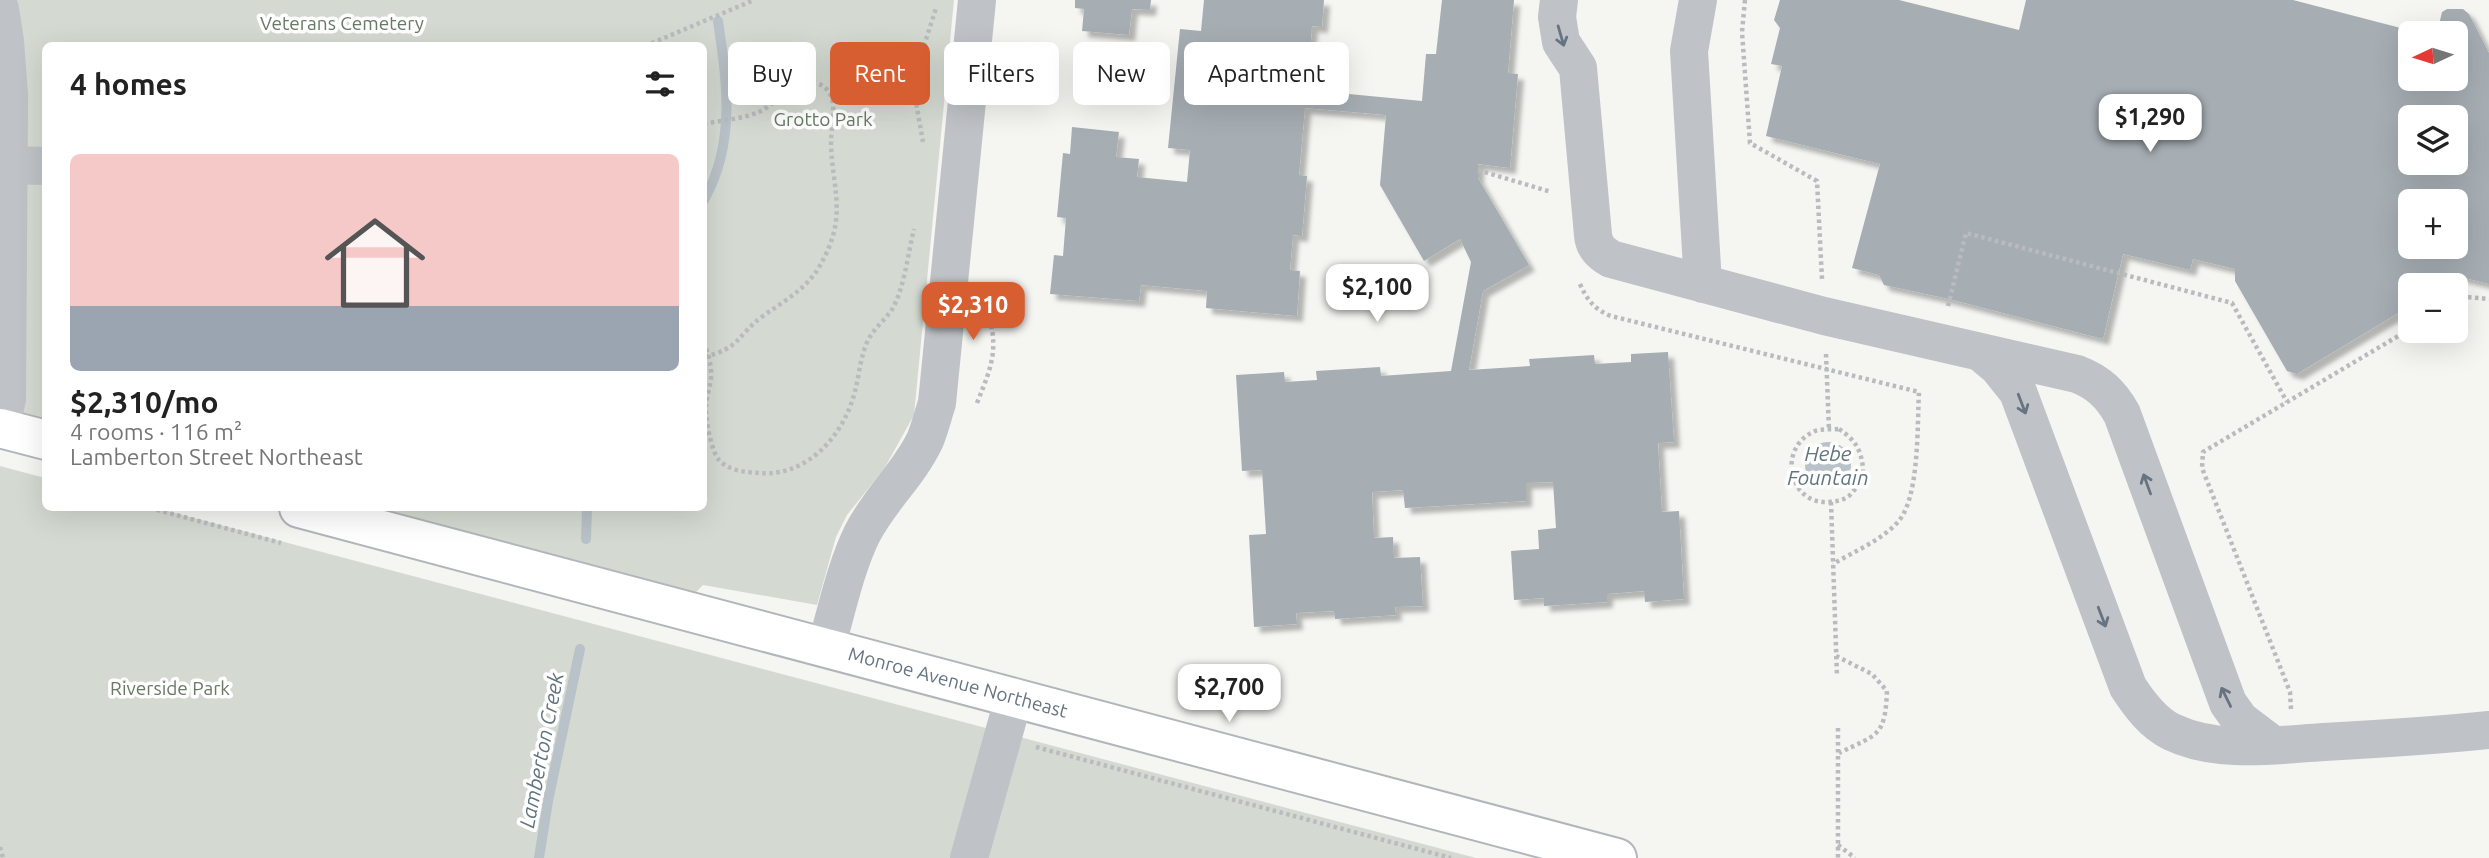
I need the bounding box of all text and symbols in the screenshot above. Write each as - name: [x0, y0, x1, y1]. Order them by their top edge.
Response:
- park label: Veterans Cemetery: [260, 12, 424, 34]
- north arrow: [2398, 21, 2468, 91]
- map controls: [2398, 21, 2468, 343]
- one-way arrow: [1555, 25, 1568, 47]
- chip: Buy: [728, 42, 816, 105]
- chip: Rent: [830, 42, 930, 105]
- chip: Filters: [944, 42, 1059, 105]
- chip: New: [1073, 42, 1170, 105]
- chip: Apartment: [1184, 42, 1349, 105]
- icon: filters: [641, 65, 679, 103]
- text: 4 homes: [70, 67, 187, 101]
- pin: $1,290: [2093, 94, 2207, 154]
- text: $1,290: [2115, 104, 2185, 129]
- button: layers: [2398, 105, 2468, 175]
- park label: Grotto Park: [773, 108, 873, 130]
- button: +: [2398, 189, 2468, 259]
- icon: home: [312, 200, 438, 326]
- pin: $2,100: [1320, 264, 1434, 324]
- button: −: [2398, 273, 2468, 343]
- text: $2,100: [1342, 274, 1412, 299]
- pin: $2,310: [916, 282, 1030, 342]
- text: $2,310: [938, 292, 1008, 317]
- text: $2,310/mo: [70, 385, 219, 419]
- one-way arrow: [2017, 392, 2029, 414]
- text: 4 rooms · 116 m²: [70, 419, 242, 444]
- water label: Hebe Fountain: [1787, 441, 1869, 489]
- text: Lamberton Street Northeast: [70, 444, 363, 469]
- one-way arrow: [2140, 474, 2153, 496]
- one-way arrow: [2096, 605, 2109, 627]
- street label: Monroe Avenue Northeast: [846, 642, 1071, 722]
- pin: $2,700: [1172, 664, 1286, 724]
- water label: Lamberton Creek: [514, 670, 568, 830]
- text: $2,700: [1194, 674, 1264, 699]
- park label: Riverside Park: [110, 677, 230, 699]
- one-way arrow: [2219, 687, 2232, 708]

